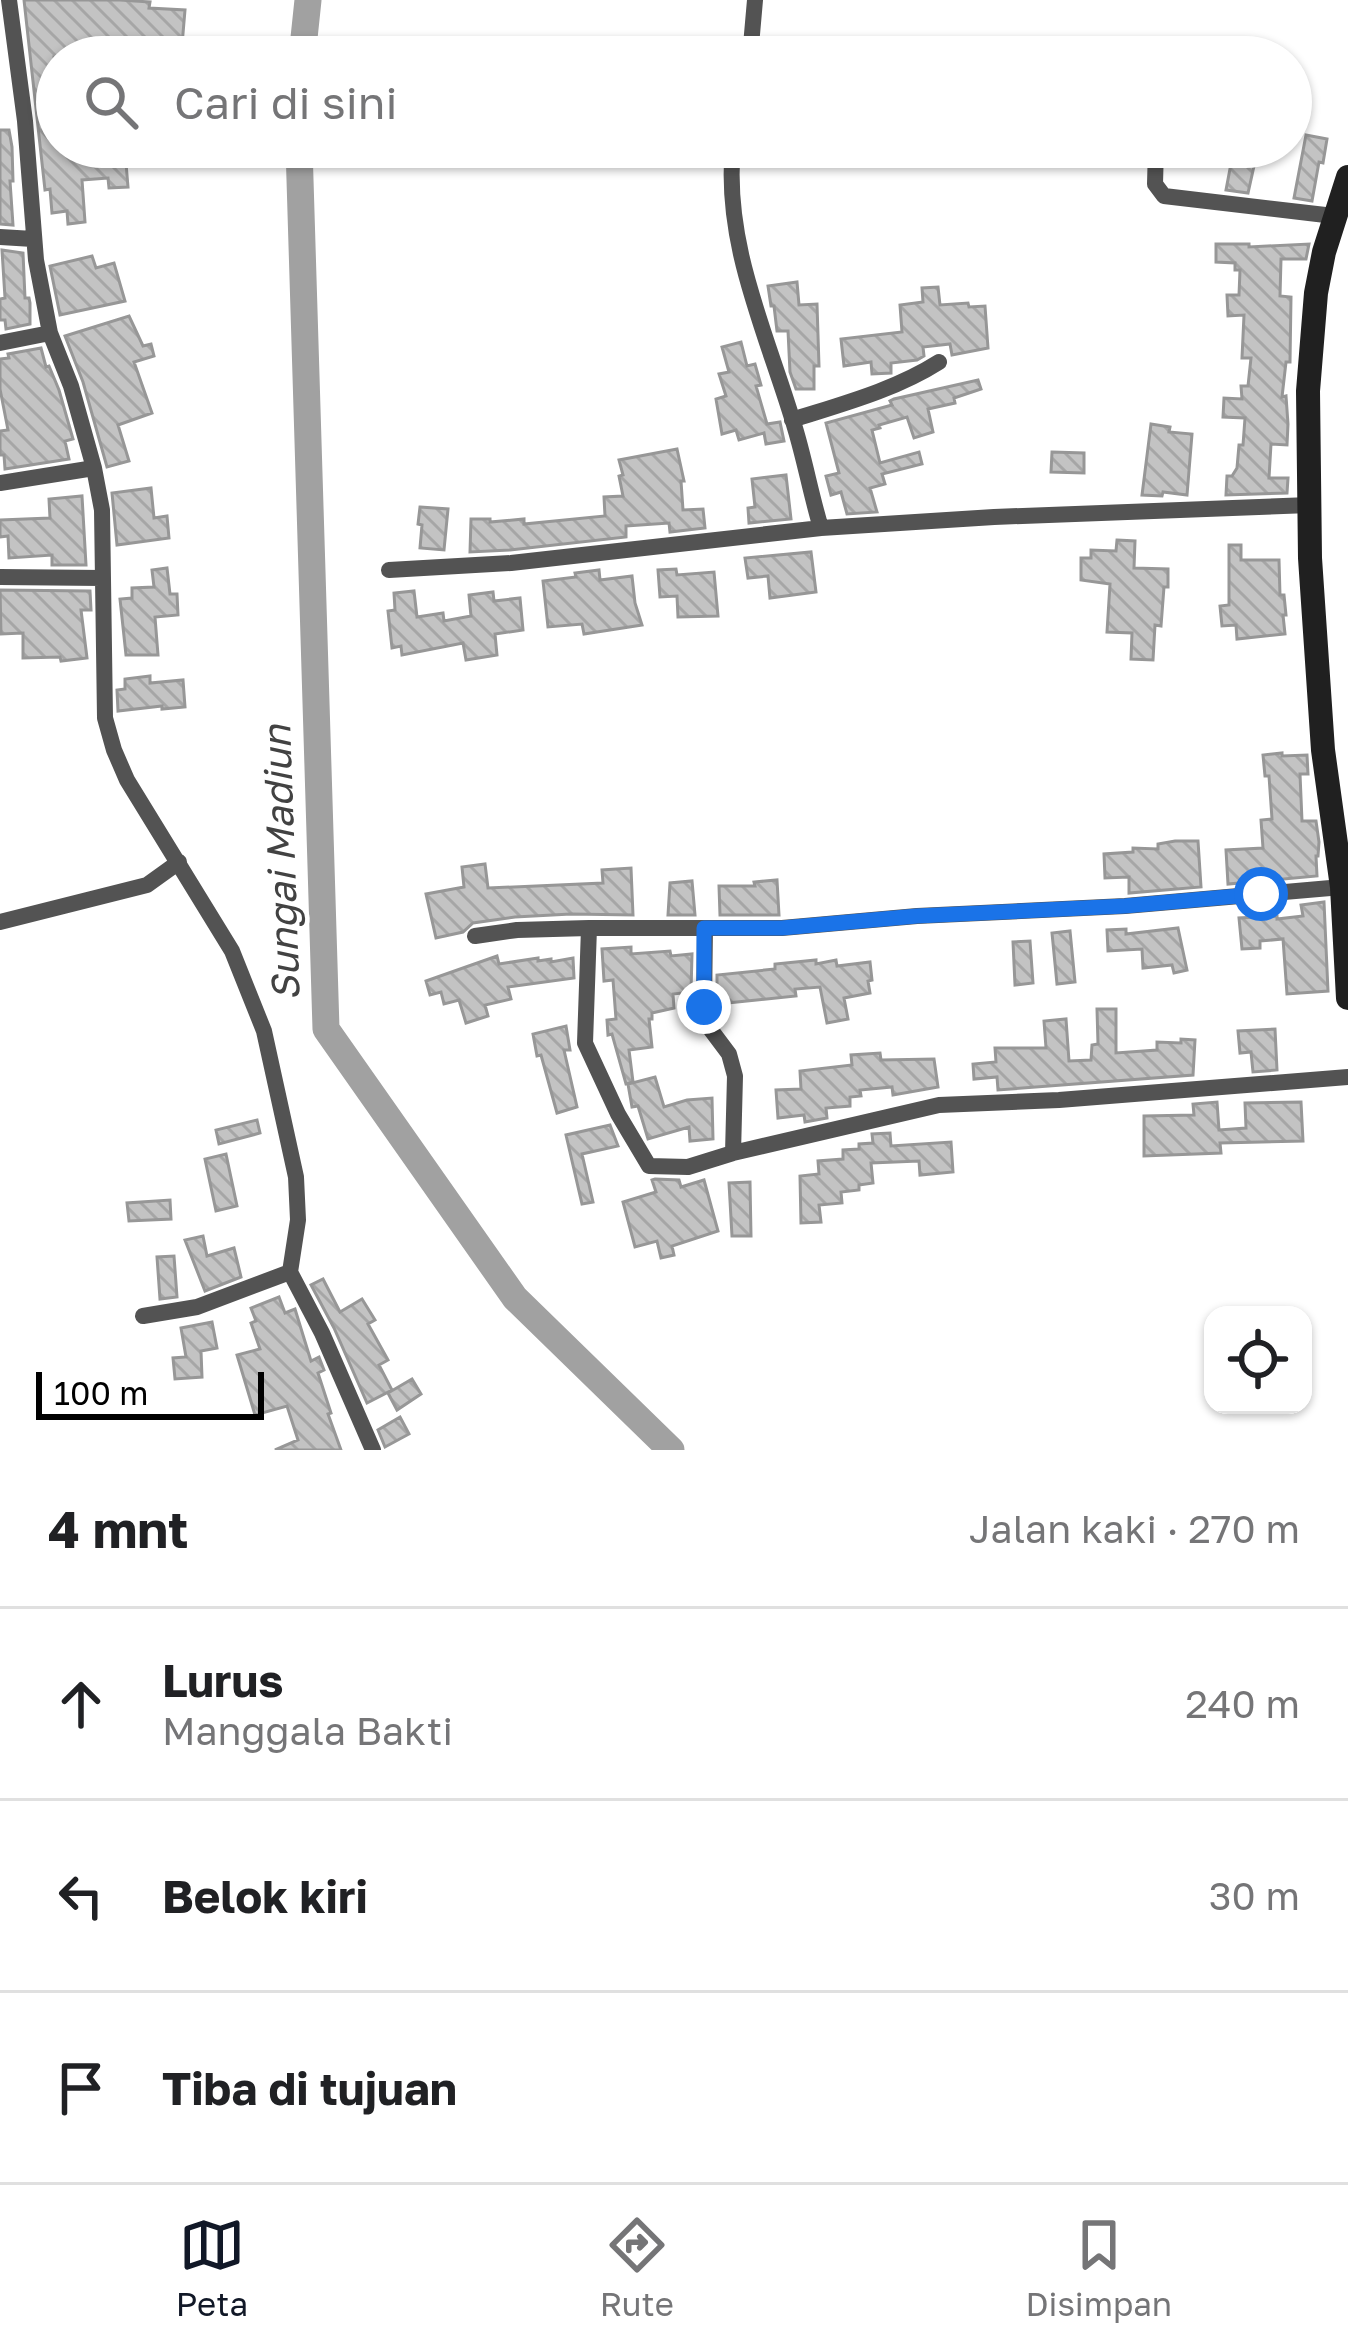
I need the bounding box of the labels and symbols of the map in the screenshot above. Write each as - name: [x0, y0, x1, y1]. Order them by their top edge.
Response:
- water label: Sungai Madiun: [252, 722, 309, 1002]
- route start: [1234, 867, 1288, 921]
- route end: [677, 980, 731, 1034]
- scale bar: [36, 1366, 264, 1419]

